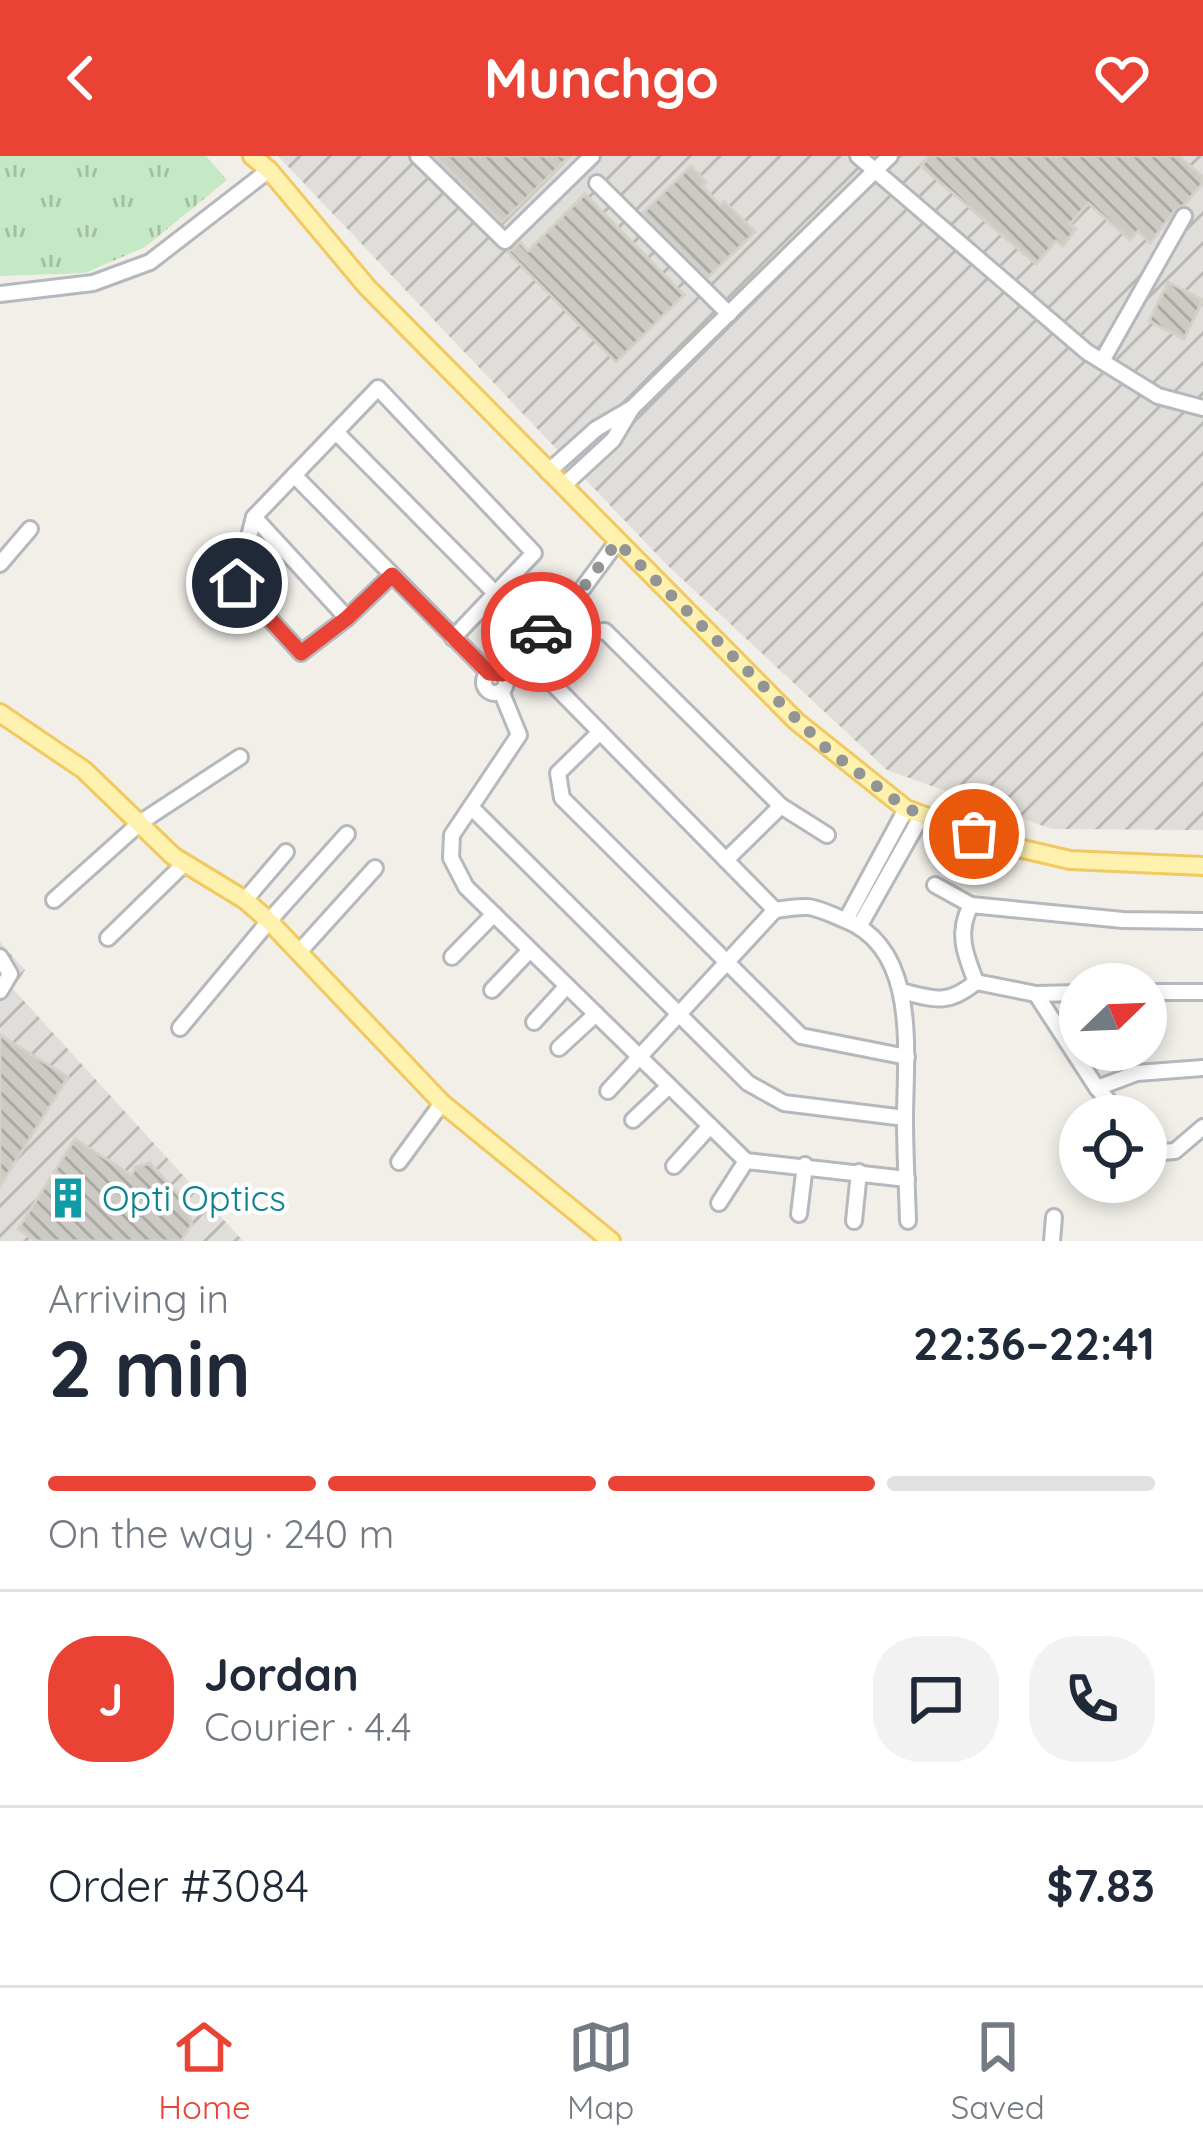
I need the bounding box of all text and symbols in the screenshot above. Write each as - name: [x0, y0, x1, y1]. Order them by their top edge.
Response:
- text: Munchgo: [484, 44, 719, 112]
- icon: back: [48, 45, 114, 111]
- icon: heart: [1089, 45, 1155, 111]
- pin: [186, 532, 288, 634]
- icon: home: [204, 550, 270, 616]
- courier: [481, 572, 601, 692]
- icon: car: [508, 599, 574, 665]
- pin: [923, 783, 1025, 885]
- icon: bag: [941, 801, 1007, 867]
- north arrow: [1059, 963, 1167, 1071]
- map controls: [1059, 963, 1167, 1203]
- button: locate: [1059, 1095, 1167, 1203]
- building icon: Opti Optics: [45, 1175, 91, 1221]
- place label: Opti Optics: [102, 1175, 286, 1220]
- text: Arriving in: [48, 1274, 229, 1323]
- text: 22:36–22:41: [913, 1315, 1155, 1371]
- text: 2 min: [48, 1319, 251, 1417]
- text: On the way · 240 m: [48, 1509, 394, 1558]
- button: chat: [873, 1636, 999, 1762]
- button: phone: [1029, 1636, 1155, 1762]
- text: Jordan: [204, 1646, 359, 1702]
- text: J: [99, 1671, 123, 1727]
- text: Courier · 4.4: [204, 1702, 412, 1751]
- text: Order #3084: [48, 1857, 309, 1913]
- text: $7.83: [1047, 1857, 1155, 1913]
- tab: Home: [158, 2014, 251, 2127]
- tab: Map: [567, 2014, 634, 2127]
- tab: Saved: [951, 2014, 1045, 2127]

